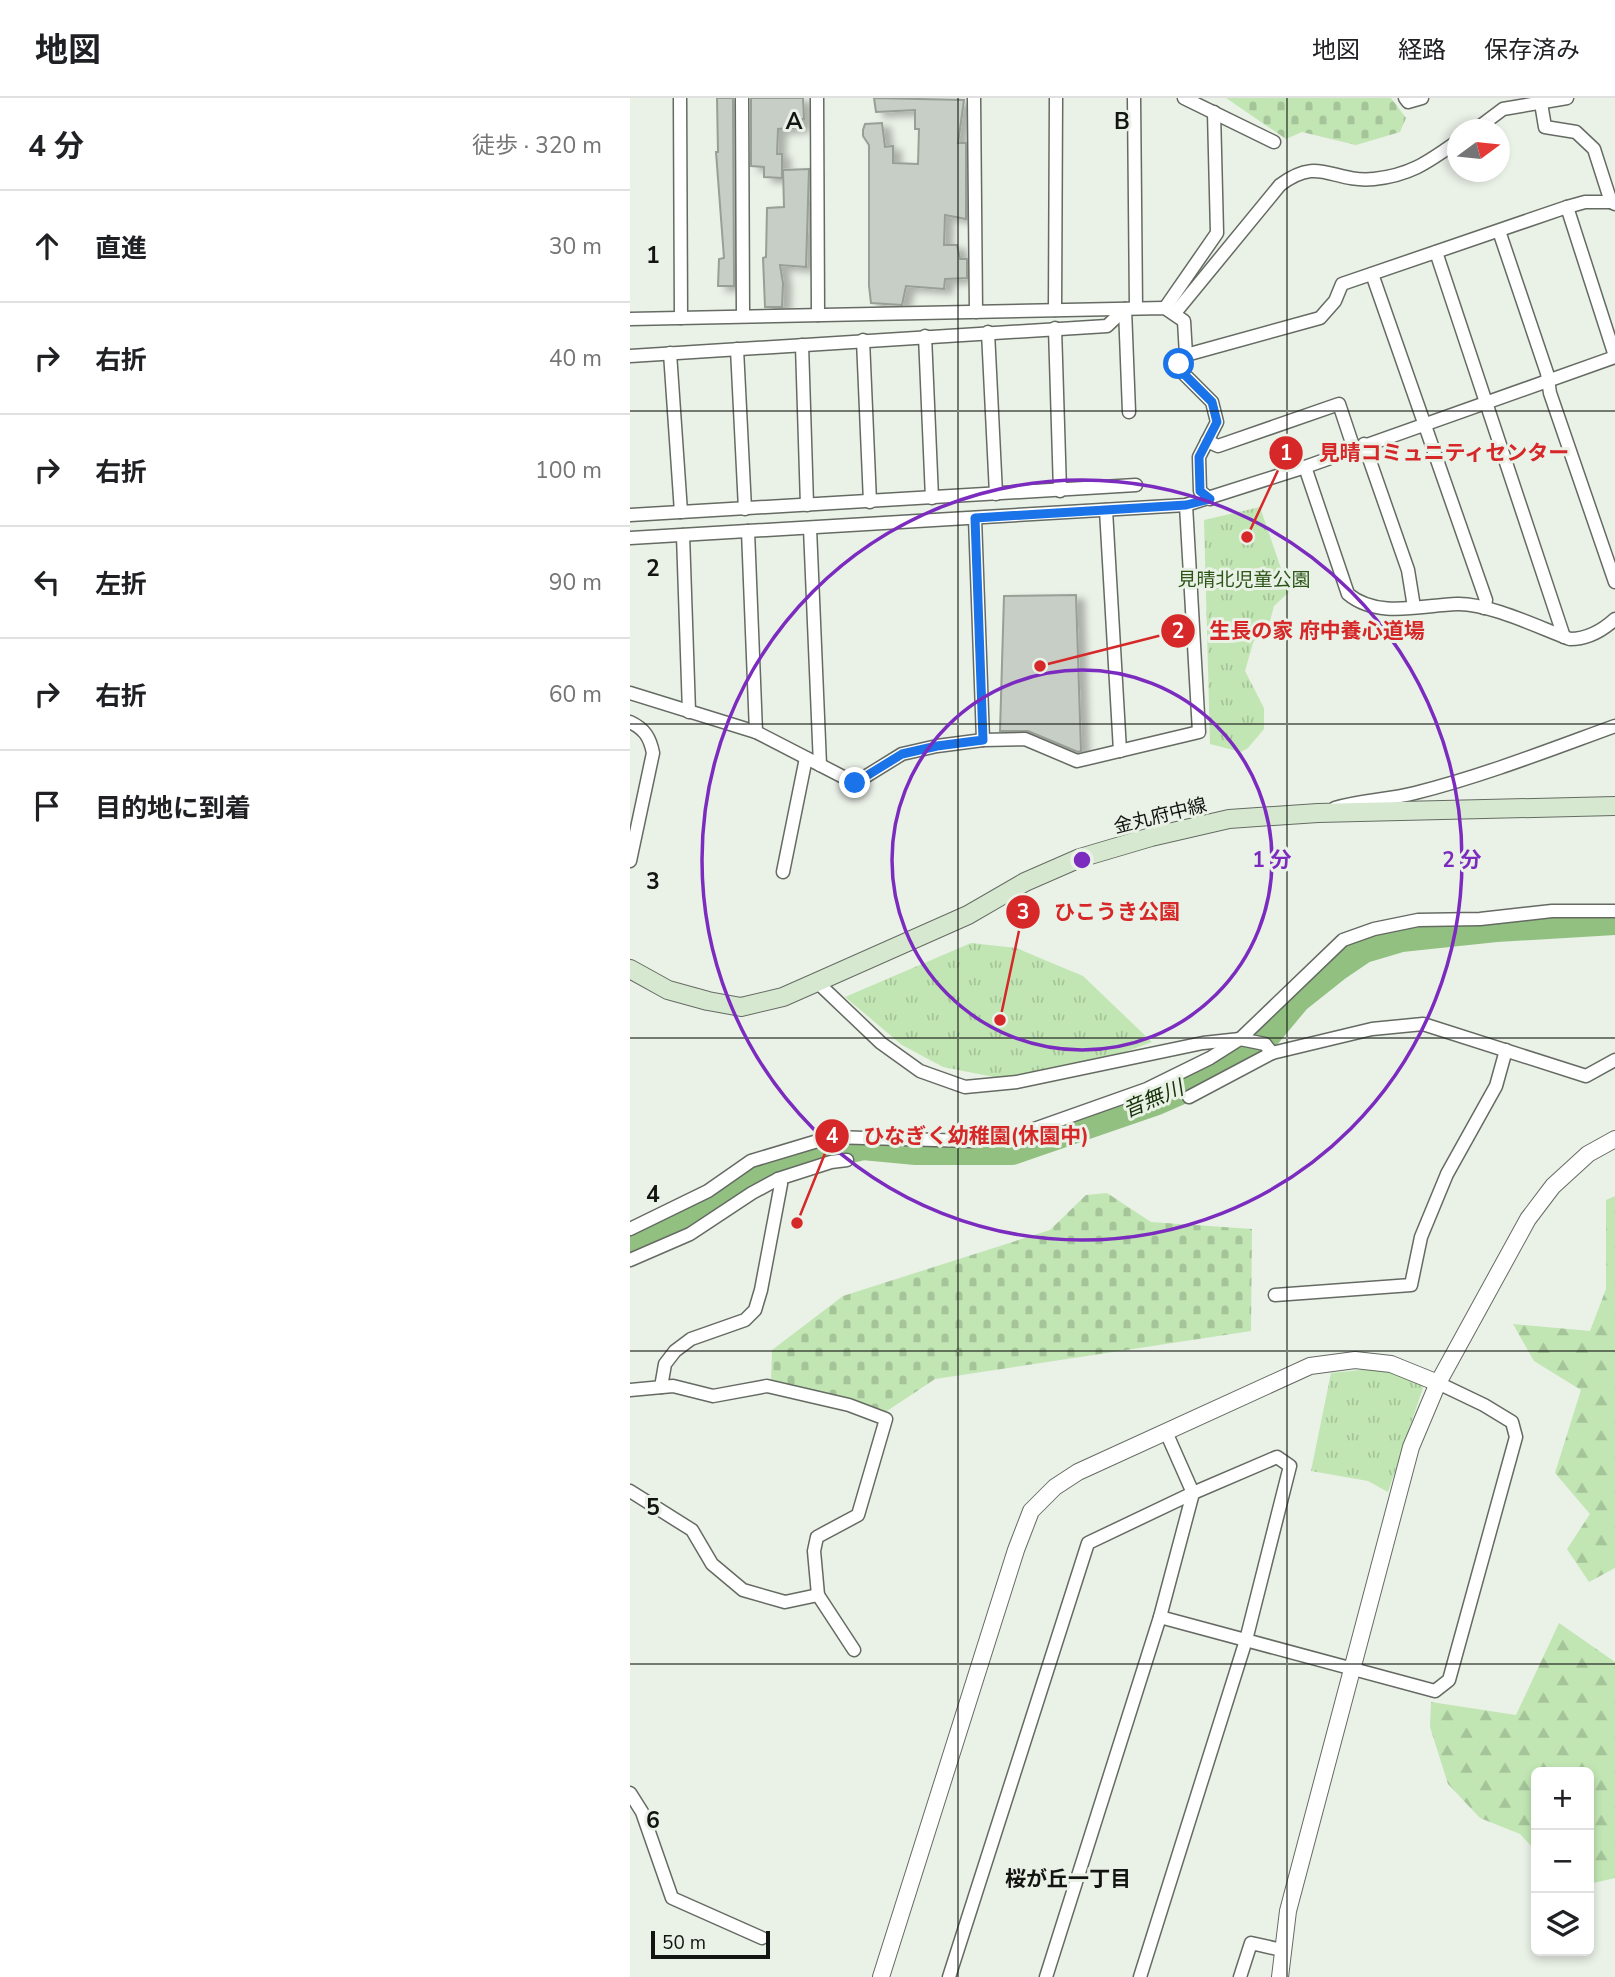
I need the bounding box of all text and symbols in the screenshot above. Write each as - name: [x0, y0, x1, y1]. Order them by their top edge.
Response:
- text: 地図: [35, 28, 101, 73]
- text: 地図: [1312, 34, 1360, 66]
- text: 経路: [1398, 34, 1446, 66]
- text: 保存済み: [1484, 34, 1580, 66]
- text: A: [785, 106, 803, 137]
- text: B: [1114, 106, 1130, 137]
- north arrow: [1447, 119, 1510, 182]
- text: 4 分: [28, 126, 84, 167]
- text: 徒歩 · 320 m: [472, 130, 602, 161]
- icon: ahead: [28, 227, 66, 265]
- text: 直進: [95, 231, 147, 266]
- text: 30 m: [549, 231, 602, 262]
- text: 1: [646, 240, 660, 271]
- icon: right: [28, 339, 66, 377]
- text: 右折: [95, 343, 147, 378]
- text: 40 m: [549, 343, 602, 374]
- route start: [1163, 348, 1194, 379]
- callout: 見晴コミュニティセンター: [1269, 432, 1584, 474]
- text: 1: [1280, 439, 1292, 467]
- text: 見晴コミュニティセンター: [1319, 439, 1569, 467]
- icon: right: [28, 451, 66, 489]
- text: 右折: [95, 455, 147, 490]
- text: 100 m: [535, 455, 602, 486]
- text: 2: [646, 553, 660, 584]
- icon: left: [28, 563, 66, 601]
- text: 左折: [95, 567, 147, 602]
- text: 90 m: [549, 567, 602, 598]
- park label: 見晴北児童公園: [1177, 567, 1311, 593]
- callout: 生長の家 府中養心道場: [1160, 610, 1439, 652]
- text: 2: [1172, 617, 1184, 645]
- text: 生長の家 府中養心道場: [1209, 617, 1425, 645]
- icon: right: [28, 675, 66, 713]
- text: 右折: [95, 679, 147, 714]
- text: 60 m: [549, 679, 602, 710]
- route end: [839, 767, 870, 798]
- icon: arrive: [28, 787, 66, 825]
- text: 目的地に到着: [95, 791, 251, 826]
- street label: 金丸府中線: [1111, 792, 1209, 840]
- text: 1 分: [1252, 846, 1292, 874]
- text: 2 分: [1442, 846, 1482, 874]
- centre of rings: [1070, 848, 1094, 872]
- text: 3: [646, 866, 660, 897]
- callout: ひこうき公園: [1005, 891, 1194, 933]
- text: 3: [1017, 898, 1029, 926]
- text: ひこうき公園: [1054, 898, 1180, 926]
- water label: 音無川: [1119, 1073, 1189, 1124]
- callout: ひなぎく幼稚園(休園中): [815, 1115, 1103, 1157]
- text: 4: [826, 1122, 839, 1150]
- text: ひなぎく幼稚園(休園中): [863, 1122, 1089, 1150]
- text: 4: [646, 1179, 660, 1210]
- text: 5: [646, 1492, 660, 1523]
- map controls: [1531, 1767, 1594, 1956]
- button: +: [1531, 1767, 1594, 1830]
- text: 6: [646, 1805, 660, 1836]
- button: −: [1531, 1830, 1594, 1893]
- district label: 桜が丘一丁目: [1005, 1865, 1131, 1893]
- button: layers: [1531, 1893, 1594, 1956]
- scale bar: [651, 1928, 770, 1960]
- text: 50 m: [662, 1930, 706, 1956]

